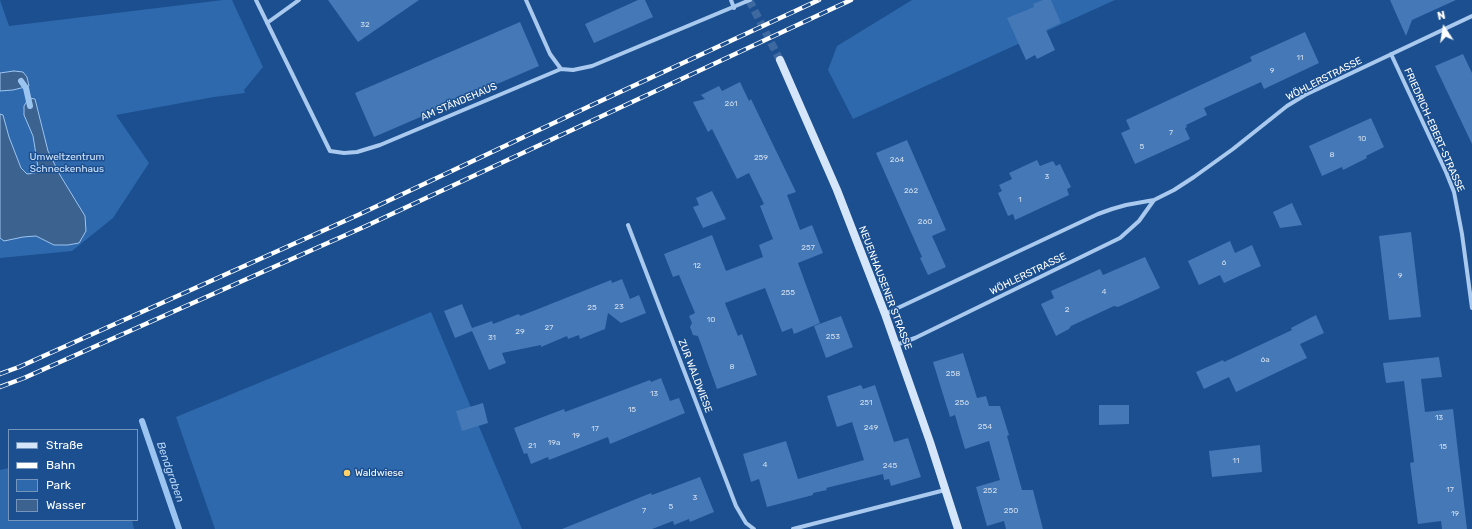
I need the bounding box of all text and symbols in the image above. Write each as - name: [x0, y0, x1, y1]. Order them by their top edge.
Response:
- north arrow: [1424, 8, 1464, 48]
- text: N: [1436, 9, 1447, 23]
- house number: 32: [360, 20, 370, 30]
- house number: 11: [1297, 53, 1303, 63]
- street label: WÖHLERSTRASSE: [1284, 55, 1364, 103]
- house number: 9: [1270, 66, 1274, 76]
- street label: FRIEDRICH-EBERT-STRASSE: [1401, 66, 1467, 194]
- street label: AM STÄNDEHAUS: [419, 80, 499, 124]
- house number: 261: [725, 99, 737, 109]
- house number: 7: [1169, 128, 1173, 138]
- house number: 10: [1358, 134, 1366, 144]
- house number: 5: [1140, 142, 1144, 152]
- house number: 8: [1329, 150, 1335, 160]
- park label: Umweltzentrum Schneckenhaus: [30, 151, 104, 174]
- house number: 259: [754, 153, 768, 163]
- house number: 264: [890, 155, 904, 165]
- house number: 3: [1045, 172, 1049, 182]
- house number: 262: [904, 186, 918, 196]
- house number: 1: [1018, 195, 1022, 205]
- house number: 260: [918, 217, 932, 227]
- street label: NEUENHAUSENER STRASSE: [856, 224, 914, 352]
- house number: 257: [801, 243, 815, 253]
- street label: WÖHLERSTRASSE: [988, 250, 1068, 298]
- house number: 6: [1222, 258, 1226, 268]
- house number: 12: [693, 261, 701, 271]
- house number: 9: [1398, 271, 1402, 281]
- house number: 4: [1102, 287, 1106, 297]
- house number: 255: [781, 288, 795, 298]
- house number: 23: [614, 302, 624, 312]
- house number: 25: [587, 303, 597, 313]
- house number: 2: [1065, 305, 1069, 315]
- house number: 10: [707, 315, 715, 325]
- house number: 27: [545, 323, 553, 333]
- house number: 29: [515, 327, 525, 337]
- house number: 253: [826, 332, 840, 342]
- house number: 31: [488, 333, 496, 343]
- street label: ZUR WALDWIESE: [675, 337, 715, 415]
- house number: 6a: [1260, 355, 1270, 365]
- house number: 8: [729, 362, 735, 372]
- house number: 258: [946, 369, 960, 379]
- house number: 13: [650, 389, 658, 399]
- house number: 251: [860, 398, 872, 408]
- house number: 256: [955, 398, 969, 408]
- house number: 15: [628, 405, 636, 415]
- house number: 13: [1435, 413, 1443, 423]
- house number: 254: [978, 422, 992, 432]
- house number: 249: [864, 423, 878, 433]
- house number: 17: [591, 424, 599, 434]
- legend: [8, 429, 138, 521]
- house number: 19: [572, 431, 580, 441]
- text: Straße: [46, 438, 83, 452]
- house number: 19a: [548, 438, 560, 448]
- water label: Bendgraben: [153, 440, 187, 504]
- house number: 21: [528, 441, 536, 451]
- house number: 15: [1439, 442, 1447, 452]
- house number: 11: [1233, 456, 1239, 466]
- text: Bahn: [46, 458, 75, 472]
- house number: 4: [763, 460, 767, 470]
- house number: 245: [883, 461, 897, 471]
- place label: Waldwiese: [355, 467, 403, 479]
- marker: Waldwiese: [342, 468, 352, 478]
- text: Park: [46, 478, 71, 492]
- house number: 17: [1446, 485, 1454, 495]
- house number: 252: [983, 486, 997, 496]
- house number: 3: [693, 493, 697, 503]
- text: Wasser: [46, 498, 86, 512]
- house number: 5: [669, 502, 673, 512]
- house number: 7: [642, 506, 646, 516]
- house number: 250: [1004, 506, 1018, 516]
- house number: 19: [1451, 509, 1459, 519]

